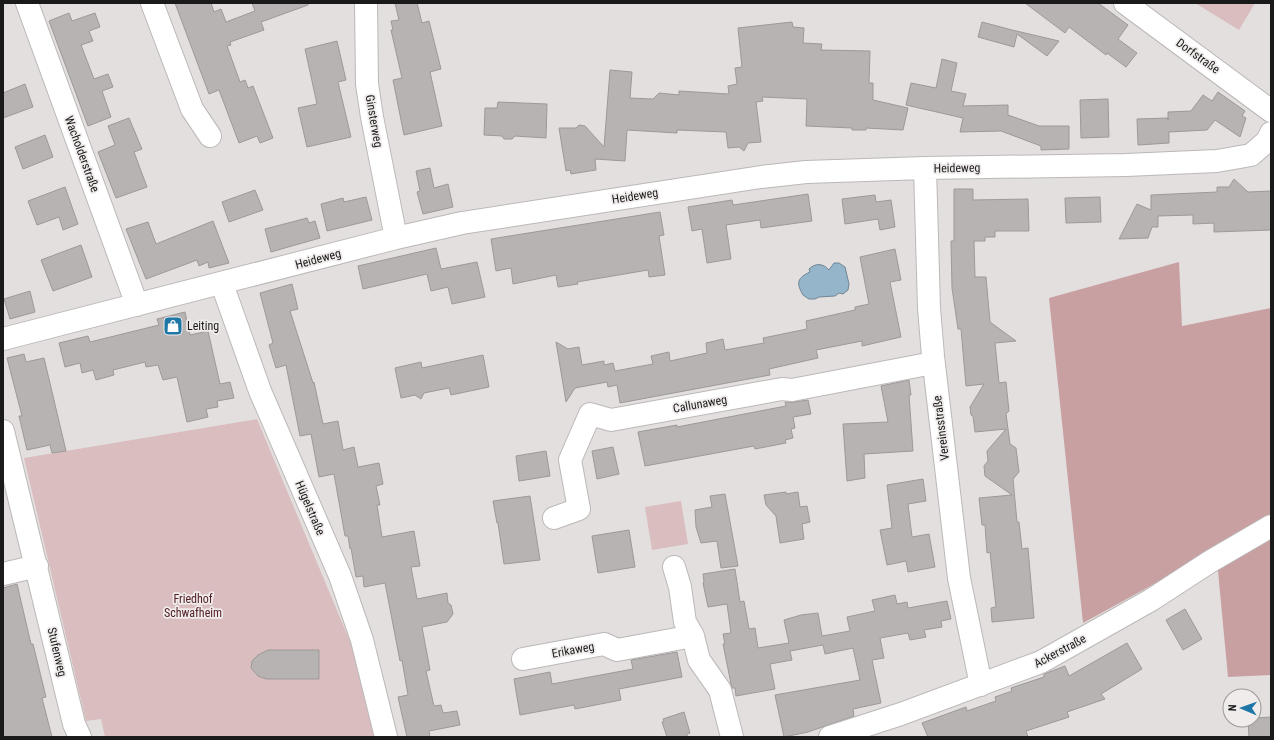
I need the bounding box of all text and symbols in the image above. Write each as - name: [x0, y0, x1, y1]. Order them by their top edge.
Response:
- street label: Dorfstraße: [1173, 35, 1223, 77]
- street label: Ginsterweg: [362, 93, 386, 149]
- street label: Wacholderstraße: [62, 114, 102, 194]
- street label: Heideweg: [934, 161, 981, 175]
- street label: Heideweg: [611, 185, 659, 207]
- street label: Heideweg: [294, 246, 342, 272]
- shop icon: Leiting: [162, 315, 184, 337]
- place label: Leiting: [187, 319, 219, 333]
- street label: Callunaweg: [672, 392, 728, 416]
- street label: Vereinsstraße: [930, 394, 952, 461]
- street label: Hügelstraße: [292, 479, 328, 538]
- park label: Friedhof Schwafheim: [164, 592, 222, 620]
- street label: Stufenweg: [45, 626, 69, 678]
- street label: Ackerstraße: [1031, 631, 1089, 671]
- street label: Erikaweg: [551, 639, 595, 661]
- north arrow: [1222, 688, 1262, 728]
- text: N: [1226, 704, 1239, 711]

